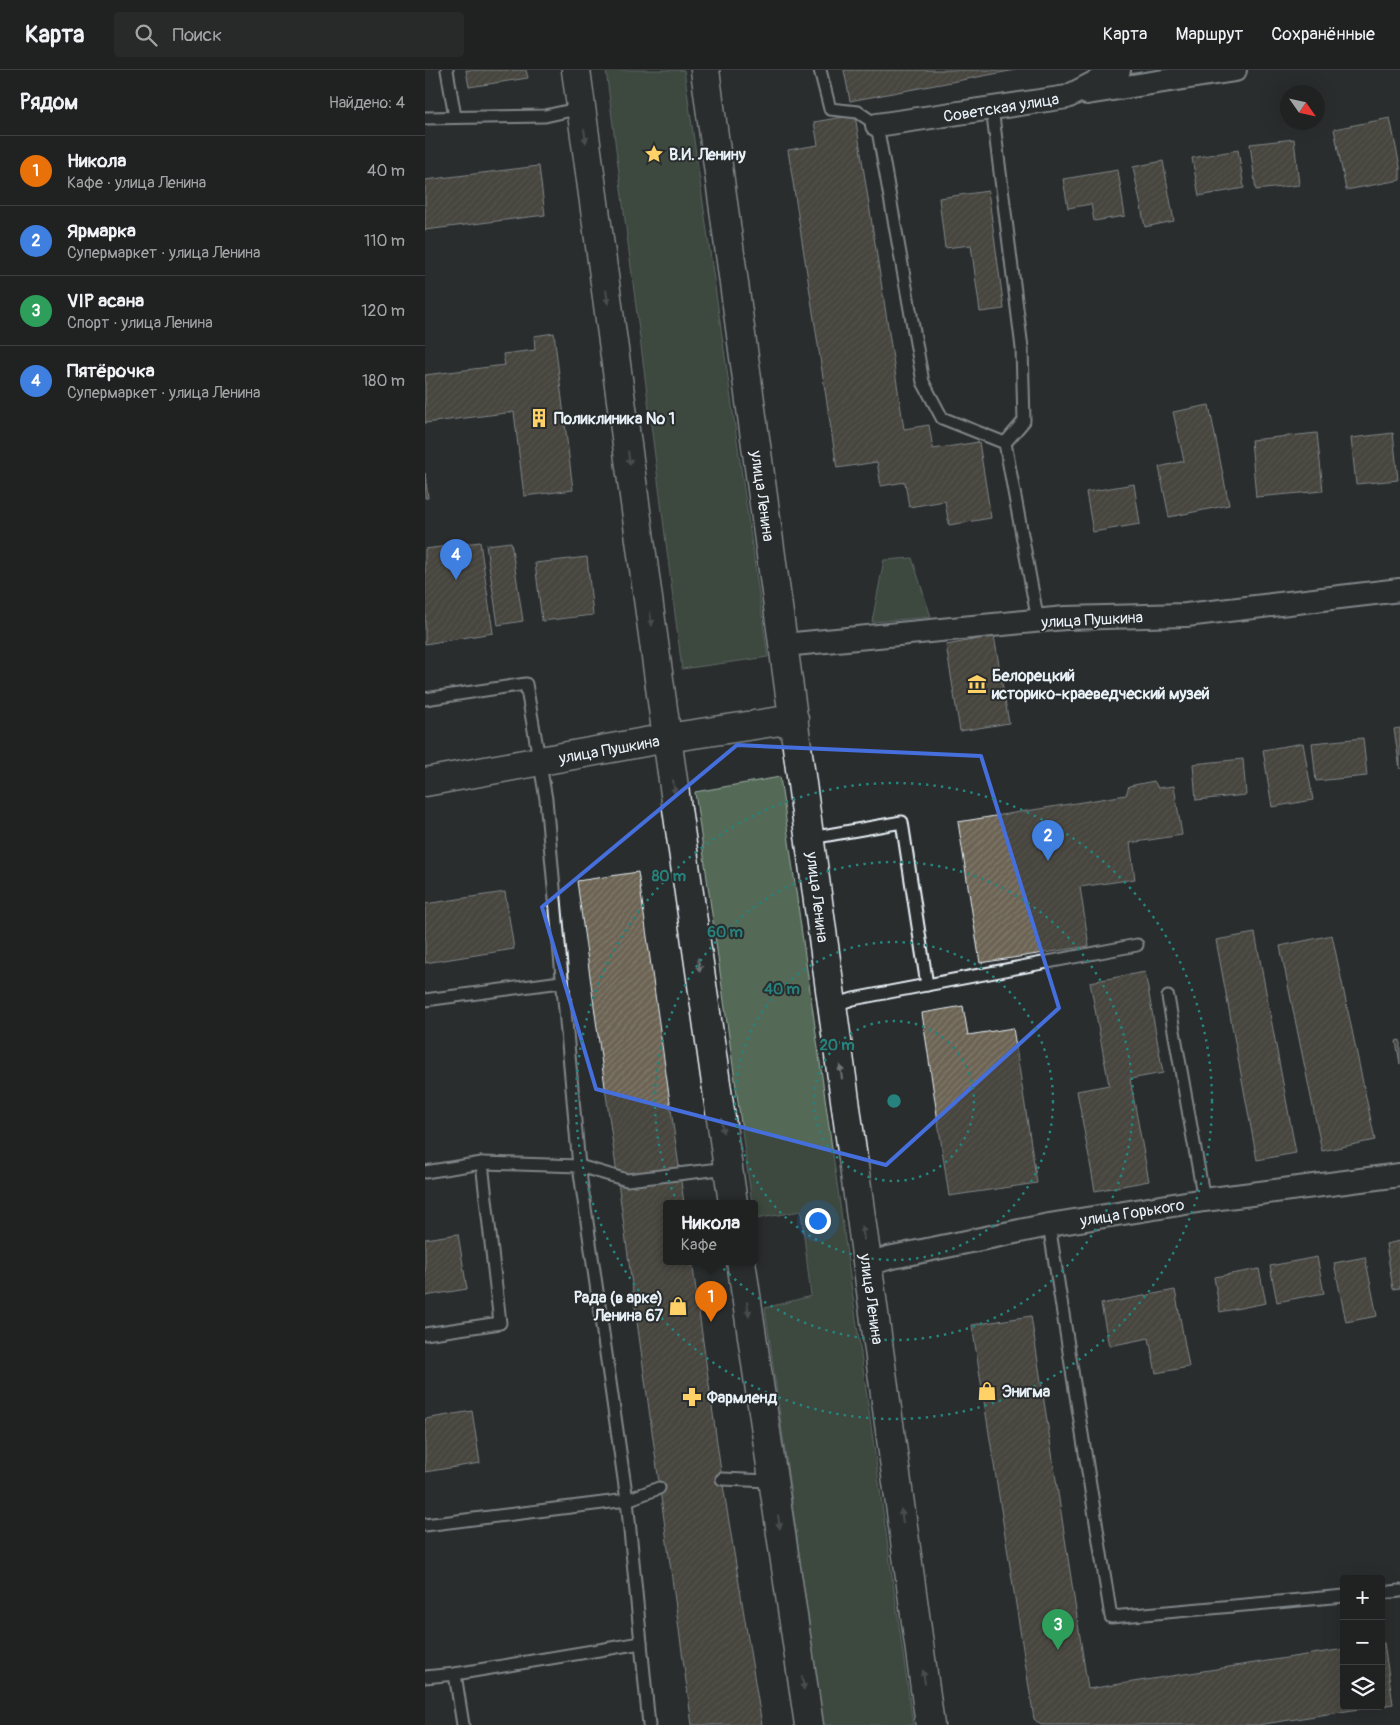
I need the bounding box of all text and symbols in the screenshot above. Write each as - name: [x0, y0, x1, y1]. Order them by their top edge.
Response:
- search box: [114, 12, 464, 57]
- text: Карта: [25, 20, 84, 49]
- icon: search: [132, 21, 160, 49]
- text: Поиск: [172, 23, 222, 47]
- text: Карта: [1103, 23, 1147, 46]
- text: Маршрут: [1175, 23, 1243, 46]
- text: Сохранённые: [1271, 23, 1375, 46]
- north arrow: [1280, 85, 1325, 130]
- text: Рядом: [20, 89, 78, 116]
- street label: Советская улица: [942, 89, 1060, 127]
- text: Найдено: 4: [329, 93, 405, 113]
- one-way arrow: [581, 128, 589, 144]
- place icon: В.И. Ленину: [643, 143, 665, 165]
- place label: В.И. Ленину: [669, 145, 746, 165]
- text: Никола: [67, 149, 126, 173]
- text: 1: [33, 161, 39, 181]
- text: 40 m: [367, 161, 405, 181]
- text: Кафе · улица Ленина: [67, 173, 206, 193]
- text: Ярмарка: [67, 219, 136, 243]
- text: 2: [32, 231, 40, 251]
- text: 110 m: [364, 231, 405, 251]
- text: Супермаркет · улица Ленина: [67, 243, 260, 263]
- text: VIP асана: [67, 289, 144, 313]
- one-way arrow: [603, 289, 611, 305]
- text: 3: [32, 301, 40, 321]
- text: 120 m: [361, 301, 405, 321]
- text: Спорт · улица Ленина: [67, 313, 213, 333]
- text: Пятёрочка: [67, 359, 155, 383]
- text: 4: [31, 371, 41, 391]
- text: 180 m: [362, 371, 405, 391]
- text: Супермаркет · улица Ленина: [67, 383, 260, 403]
- building icon: Поликлиника № 1: [528, 407, 550, 429]
- place label: Поликлиника № 1: [554, 409, 675, 429]
- street label: улица Ленина: [746, 449, 778, 543]
- one-way arrow: [625, 450, 633, 466]
- pin: 4: [440, 539, 472, 580]
- street label: улица Пушкина: [1040, 607, 1143, 633]
- one-way arrow: [647, 611, 655, 627]
- place label: Белорецкий историко-краеведческий музей: [991, 666, 1210, 704]
- museum icon: Белорецкий историко-краеведческий музей: [966, 673, 988, 695]
- street label: улица Пушкина: [556, 731, 661, 769]
- one-way arrow: [670, 779, 678, 795]
- pin: 2: [1032, 820, 1064, 861]
- street label: улица Ленина: [801, 850, 832, 944]
- text: 80 m: [652, 867, 686, 886]
- text: 60 m: [707, 923, 743, 942]
- one-way arrow: [695, 957, 703, 973]
- text: 40 m: [764, 980, 800, 999]
- text: 20 m: [819, 1036, 855, 1055]
- one-way arrow: [837, 1064, 845, 1080]
- centre of rings: [885, 1092, 903, 1110]
- one-way arrow: [718, 1118, 726, 1134]
- street label: улица Горького: [1078, 1195, 1186, 1231]
- popup: [663, 1200, 758, 1265]
- your location: [805, 1208, 831, 1234]
- text: Никола: [681, 1211, 740, 1235]
- one-way arrow: [859, 1225, 867, 1241]
- text: Кафе: [681, 1235, 717, 1255]
- street label: улица Ленина: [855, 1252, 887, 1346]
- pin: 1: [695, 1281, 727, 1322]
- place label: Рада (в арке) Ленина 67: [574, 1288, 664, 1326]
- shop icon: Рада (в арке) Ленина 67: [667, 1295, 689, 1317]
- one-way arrow: [744, 1301, 752, 1317]
- shop icon: Энигма: [976, 1380, 998, 1402]
- place label: Энигма: [1002, 1382, 1051, 1402]
- pharmacy icon: Фармленд: [681, 1386, 703, 1408]
- place label: Фармленд: [706, 1388, 778, 1408]
- one-way arrow: [898, 1507, 906, 1523]
- one-way arrow: [775, 1514, 783, 1530]
- map controls: [1340, 1575, 1385, 1710]
- button: +: [1340, 1575, 1385, 1620]
- pin: 3: [1042, 1609, 1074, 1650]
- button: −: [1340, 1620, 1385, 1665]
- button: layers: [1340, 1665, 1385, 1710]
- one-way arrow: [920, 1668, 928, 1684]
- one-way arrow: [799, 1675, 807, 1691]

